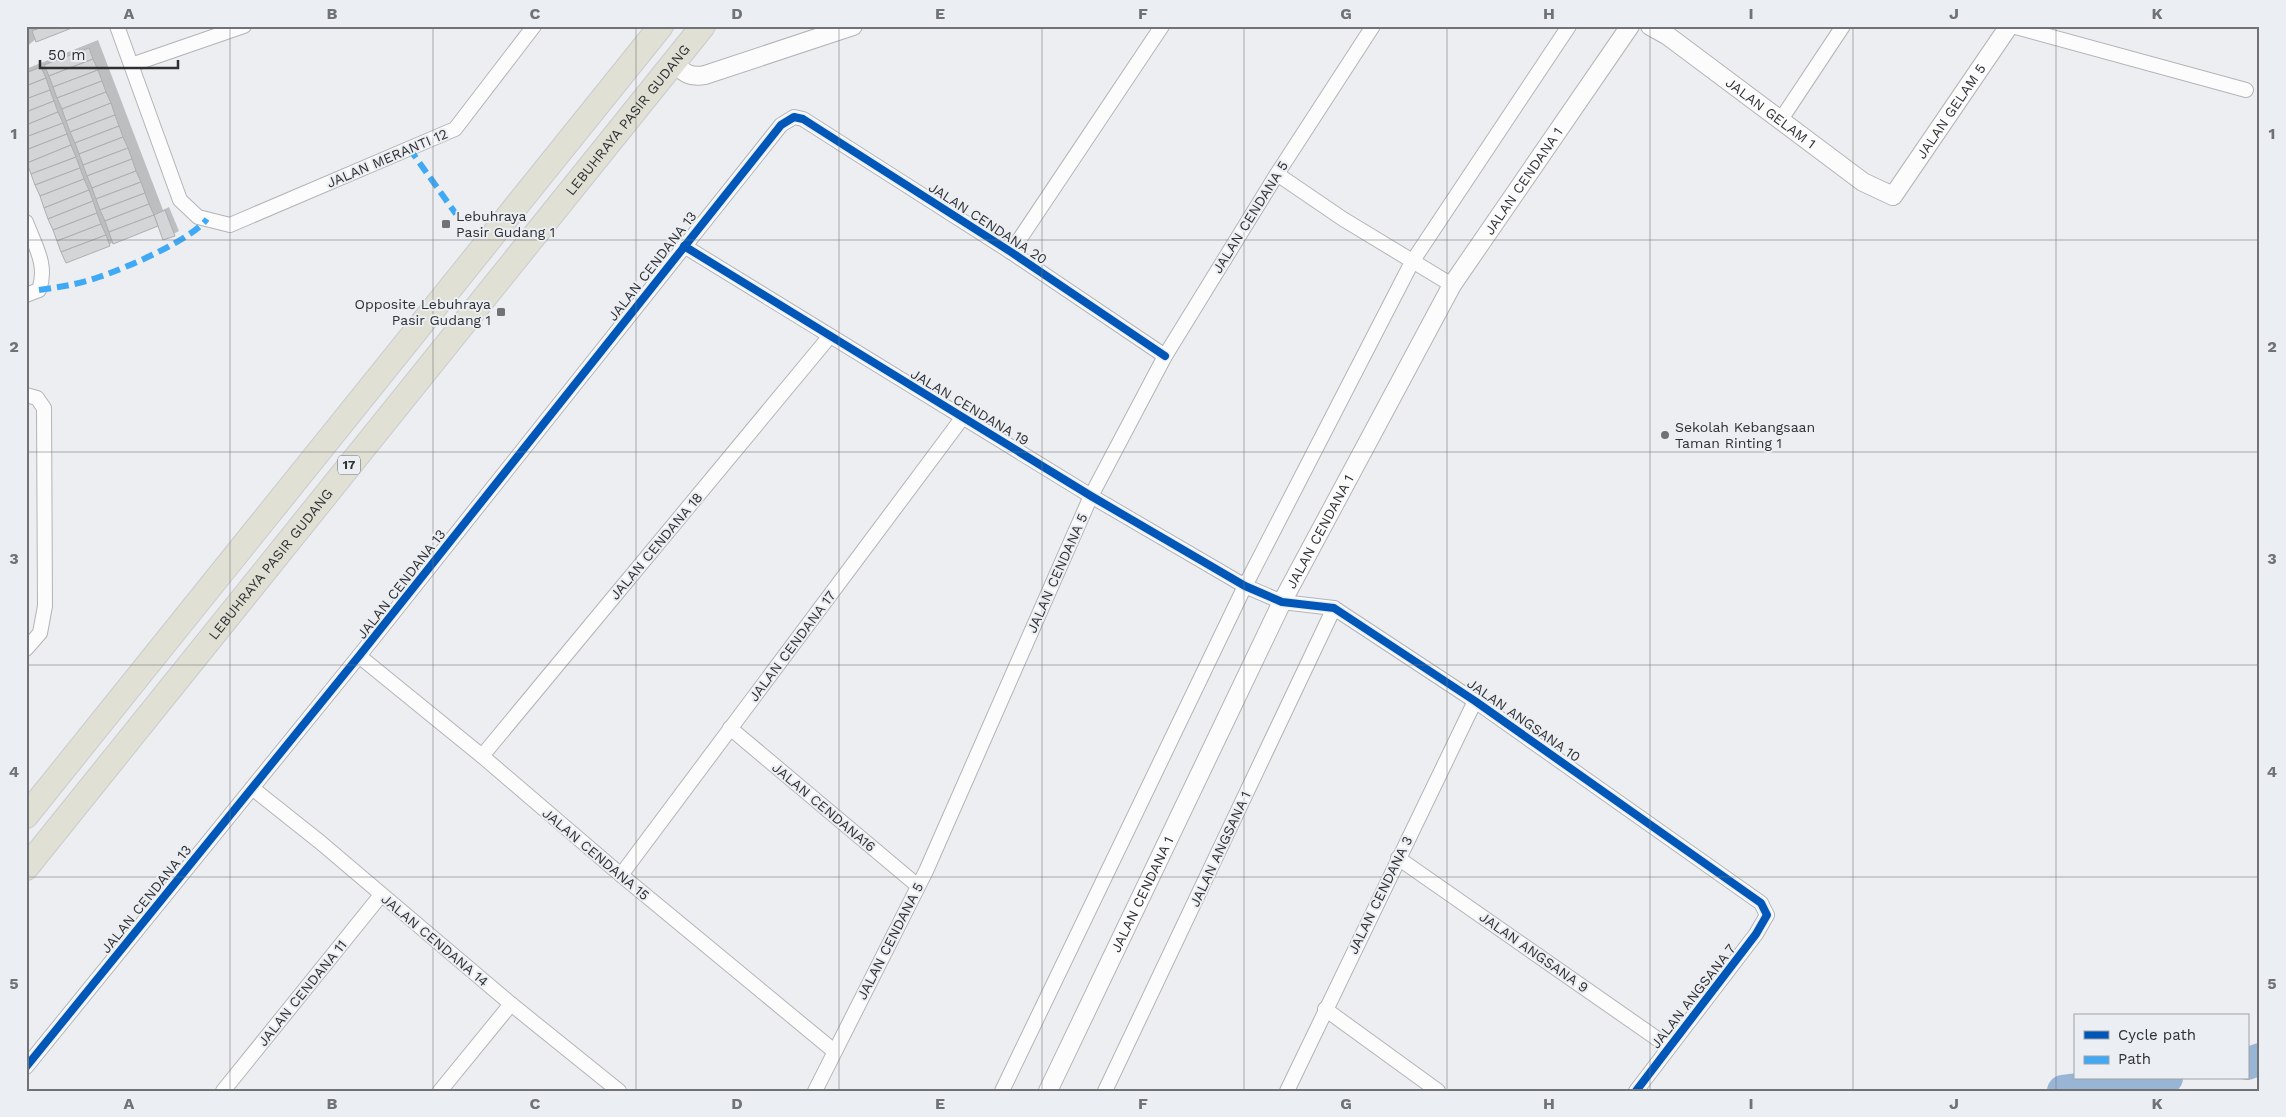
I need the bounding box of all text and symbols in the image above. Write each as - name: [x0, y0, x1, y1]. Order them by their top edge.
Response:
- text: A: [124, 4, 135, 23]
- text: B: [327, 4, 338, 23]
- text: C: [530, 4, 541, 23]
- text: D: [731, 4, 743, 23]
- text: E: [935, 4, 945, 23]
- text: F: [1138, 4, 1148, 23]
- text: G: [1340, 4, 1352, 23]
- text: H: [1543, 4, 1555, 23]
- text: I: [1748, 4, 1754, 23]
- text: J: [1949, 4, 1959, 23]
- text: K: [2151, 4, 2163, 23]
- scale bar: [40, 38, 178, 70]
- street label: LEBUHRAYA PASIR GUDANG: [562, 41, 693, 198]
- text: 50 m: [48, 46, 85, 64]
- street label: JALAN GELAM 5: [1913, 61, 1989, 162]
- street label: JALAN GELAM 1: [1723, 74, 1819, 152]
- text: 1: [11, 124, 17, 143]
- street label: JALAN CENDANA 1: [1481, 124, 1566, 238]
- text: 1: [2269, 124, 2275, 143]
- street label: JALAN MERANTI 12: [324, 125, 450, 191]
- street label: JALAN CENDANA 5: [1209, 158, 1291, 276]
- street label: JALAN CENDANA 20: [926, 179, 1050, 267]
- place label: Lebuhraya Pasir Gudang 1: [456, 208, 555, 240]
- street label: JALAN CENDANA 13: [604, 208, 700, 324]
- marker: Lebuhraya Pasir Gudang 1: [440, 218, 452, 230]
- place label: Opposite Lebuhraya Pasir Gudang 1: [355, 296, 491, 328]
- marker: Opposite Lebuhraya Pasir Gudang 1: [495, 306, 507, 318]
- text: 2: [9, 337, 19, 356]
- text: 2: [2267, 337, 2277, 356]
- street label: JALAN CENDANA 19: [908, 365, 1032, 449]
- place label: Sekolah Kebangsaan Taman Rinting 1: [1675, 419, 1815, 451]
- marker: Sekolah Kebangsaan Taman Rinting 1: [1659, 429, 1671, 441]
- road number: 17: [338, 456, 360, 474]
- street label: JALAN CENDANA 1: [1283, 472, 1357, 591]
- street label: LEBUHRAYA PASIR GUDANG: [205, 486, 336, 643]
- street label: JALAN CENDANA 18: [607, 489, 705, 603]
- street label: JALAN CENDANA 5: [1023, 511, 1091, 635]
- street label: JALAN CENDANA 13: [353, 526, 449, 642]
- text: 3: [9, 549, 19, 568]
- text: 3: [2267, 549, 2277, 568]
- street label: JALAN CENDANA 17: [745, 588, 839, 704]
- street label: JALAN ANGSANA 10: [1464, 675, 1584, 765]
- street label: JALAN CENDANA16: [769, 759, 879, 855]
- text: 4: [9, 762, 19, 781]
- text: 4: [2267, 762, 2277, 781]
- street label: JALAN ANGSANA 1: [1186, 789, 1254, 909]
- street label: JALAN CENDANA 15: [539, 805, 653, 903]
- street label: JALAN CENDANA 3: [1344, 833, 1416, 957]
- street label: JALAN CENDANA 1: [1108, 834, 1177, 955]
- street label: JALAN CENDANA 13: [97, 842, 195, 956]
- street label: JALAN CENDANA 5: [854, 880, 926, 1002]
- street label: JALAN CENDANA 14: [378, 891, 492, 989]
- street label: JALAN ANGSANA 9: [1477, 908, 1591, 996]
- street label: JALAN CENDANA 11: [254, 937, 350, 1049]
- street label: JALAN ANGSANA 7: [1647, 941, 1739, 1051]
- text: 5: [9, 974, 19, 993]
- text: 5: [2267, 974, 2277, 993]
- legend: [2074, 1014, 2248, 1080]
- text: Cycle path: [2118, 1026, 2196, 1044]
- text: Path: [2118, 1050, 2151, 1068]
- text: A: [124, 1094, 135, 1113]
- text: B: [327, 1094, 338, 1113]
- text: C: [530, 1094, 541, 1113]
- text: D: [731, 1094, 743, 1113]
- text: E: [935, 1094, 945, 1113]
- text: F: [1138, 1094, 1148, 1113]
- text: G: [1340, 1094, 1352, 1113]
- text: H: [1543, 1094, 1555, 1113]
- text: I: [1748, 1094, 1754, 1113]
- text: J: [1949, 1094, 1959, 1113]
- text: K: [2151, 1094, 2163, 1113]

